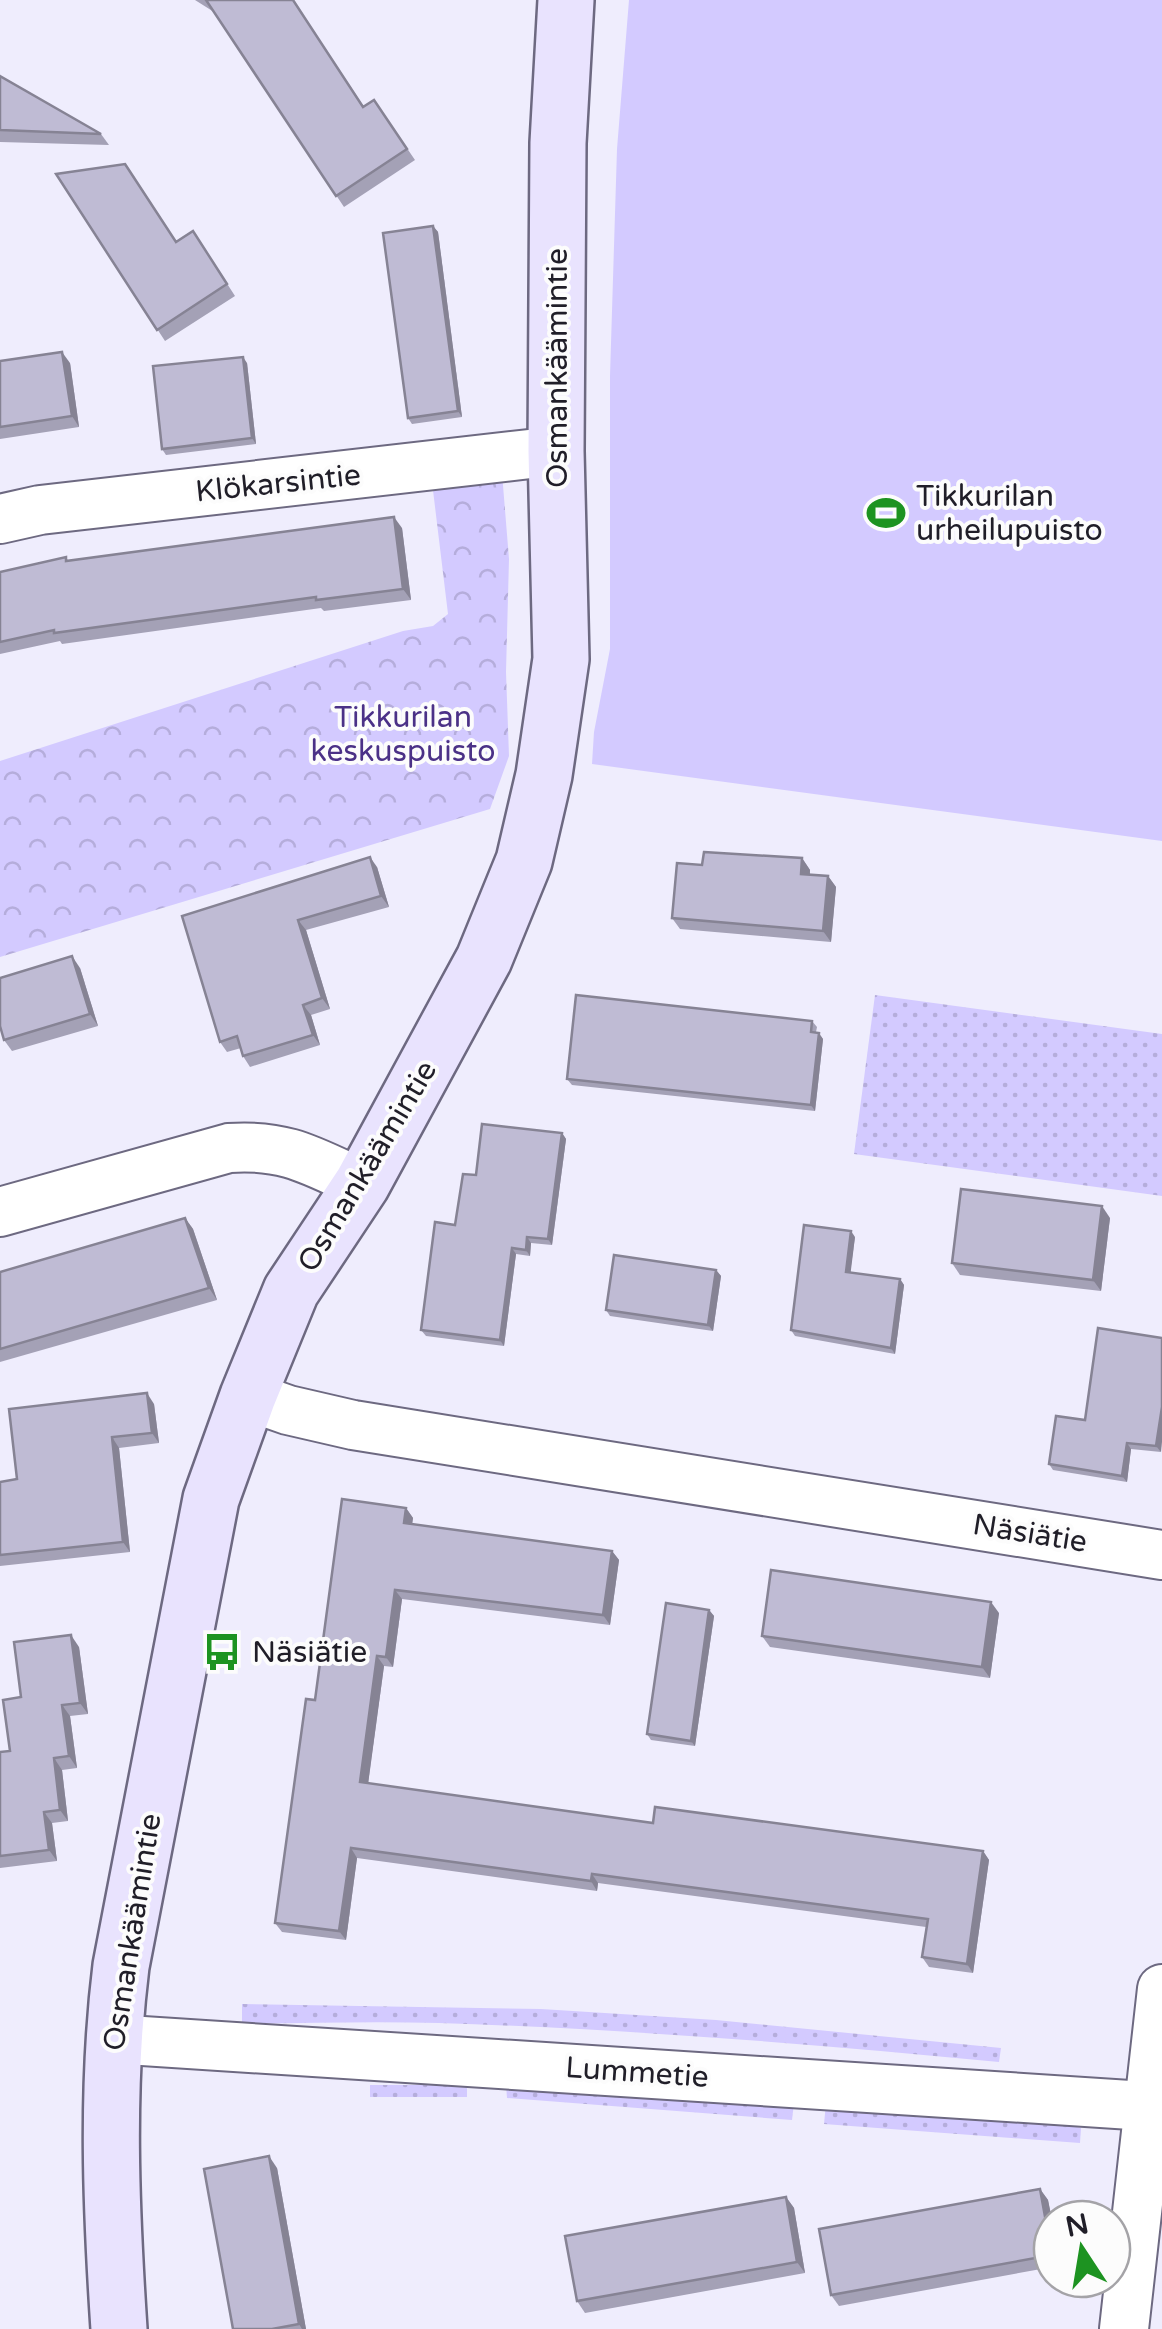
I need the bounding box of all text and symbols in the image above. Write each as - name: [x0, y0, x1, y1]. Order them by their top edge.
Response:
- street label: Osmankäämintie: [539, 248, 576, 488]
- street label: Klökarsintie: [194, 456, 362, 511]
- place label: Tikkurilan urheilupuisto: [916, 478, 1103, 549]
- sports icon: Tikkurilan urheilupuisto: [865, 492, 907, 534]
- park label: Tikkurilan keskuspuisto: [311, 699, 495, 770]
- street label: Osmankäämintie: [290, 1054, 445, 1279]
- street label: Näsiätie: [970, 1506, 1090, 1561]
- bus stop icon: Näsiätie: [201, 1631, 243, 1673]
- place label: Näsiätie: [252, 1634, 367, 1671]
- street label: Osmankäämintie: [95, 1811, 170, 2053]
- street label: Lummetie: [564, 2049, 710, 2096]
- north arrow: [1032, 2199, 1132, 2299]
- text: N: [1062, 2207, 1092, 2244]

